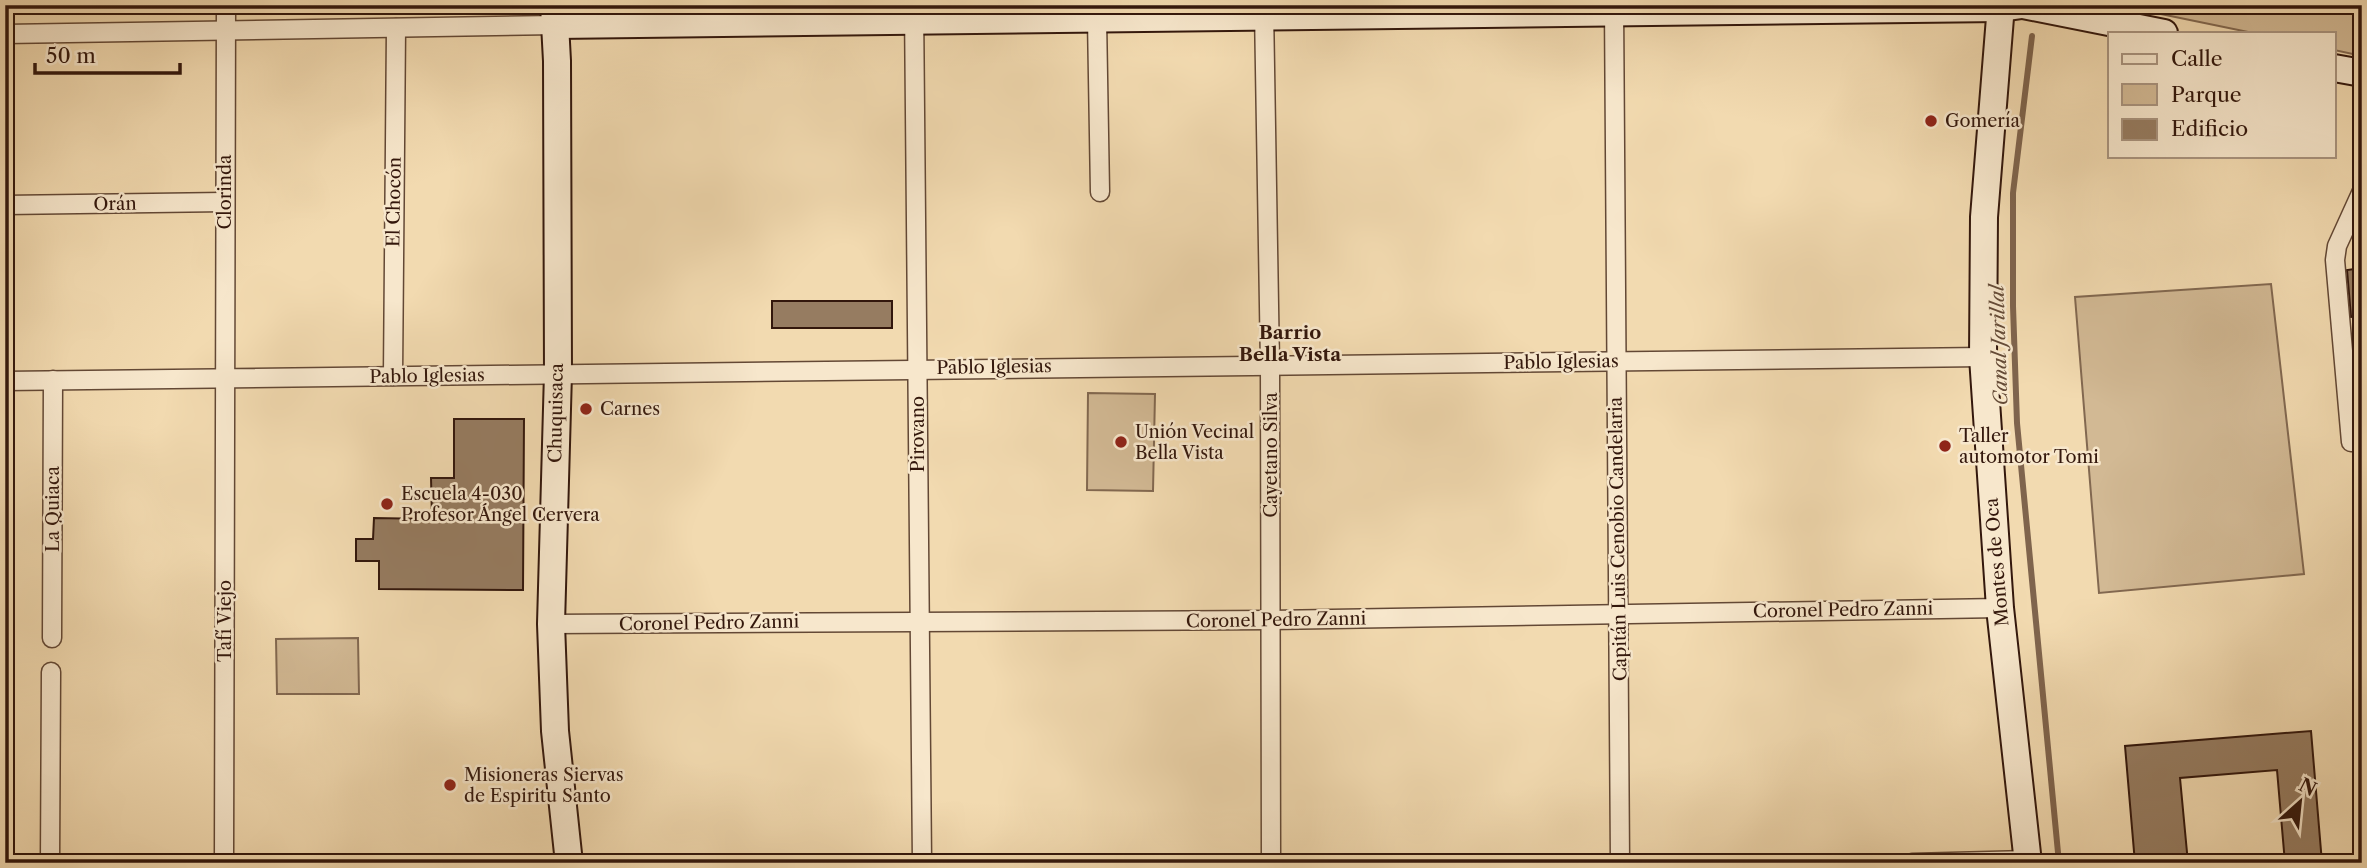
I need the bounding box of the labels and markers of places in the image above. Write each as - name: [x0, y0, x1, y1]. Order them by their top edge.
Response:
- place label: Gomería: [1945, 110, 2020, 132]
- marker: Gomería: [1923, 113, 1939, 129]
- place label: Carnes: [600, 398, 660, 420]
- marker: Carnes: [578, 401, 594, 417]
- place label: Unión Vecinal Bella Vista: [1135, 421, 1254, 464]
- place label: Taller automotor Tomi: [1959, 425, 2099, 468]
- marker: Unión Vecinal Bella Vista: [1113, 434, 1129, 450]
- marker: Taller automotor Tomi: [1937, 438, 1953, 454]
- place label: Escuela 4-030 Profesor Ángel Cervera: [401, 483, 600, 526]
- marker: Escuela 4-030 Profesor Ángel Cervera: [379, 496, 395, 512]
- place label: Misioneras Siervas de Espiritu Santo: [464, 764, 623, 807]
- marker: Misioneras Siervas de Espiritu Santo: [442, 777, 458, 793]

